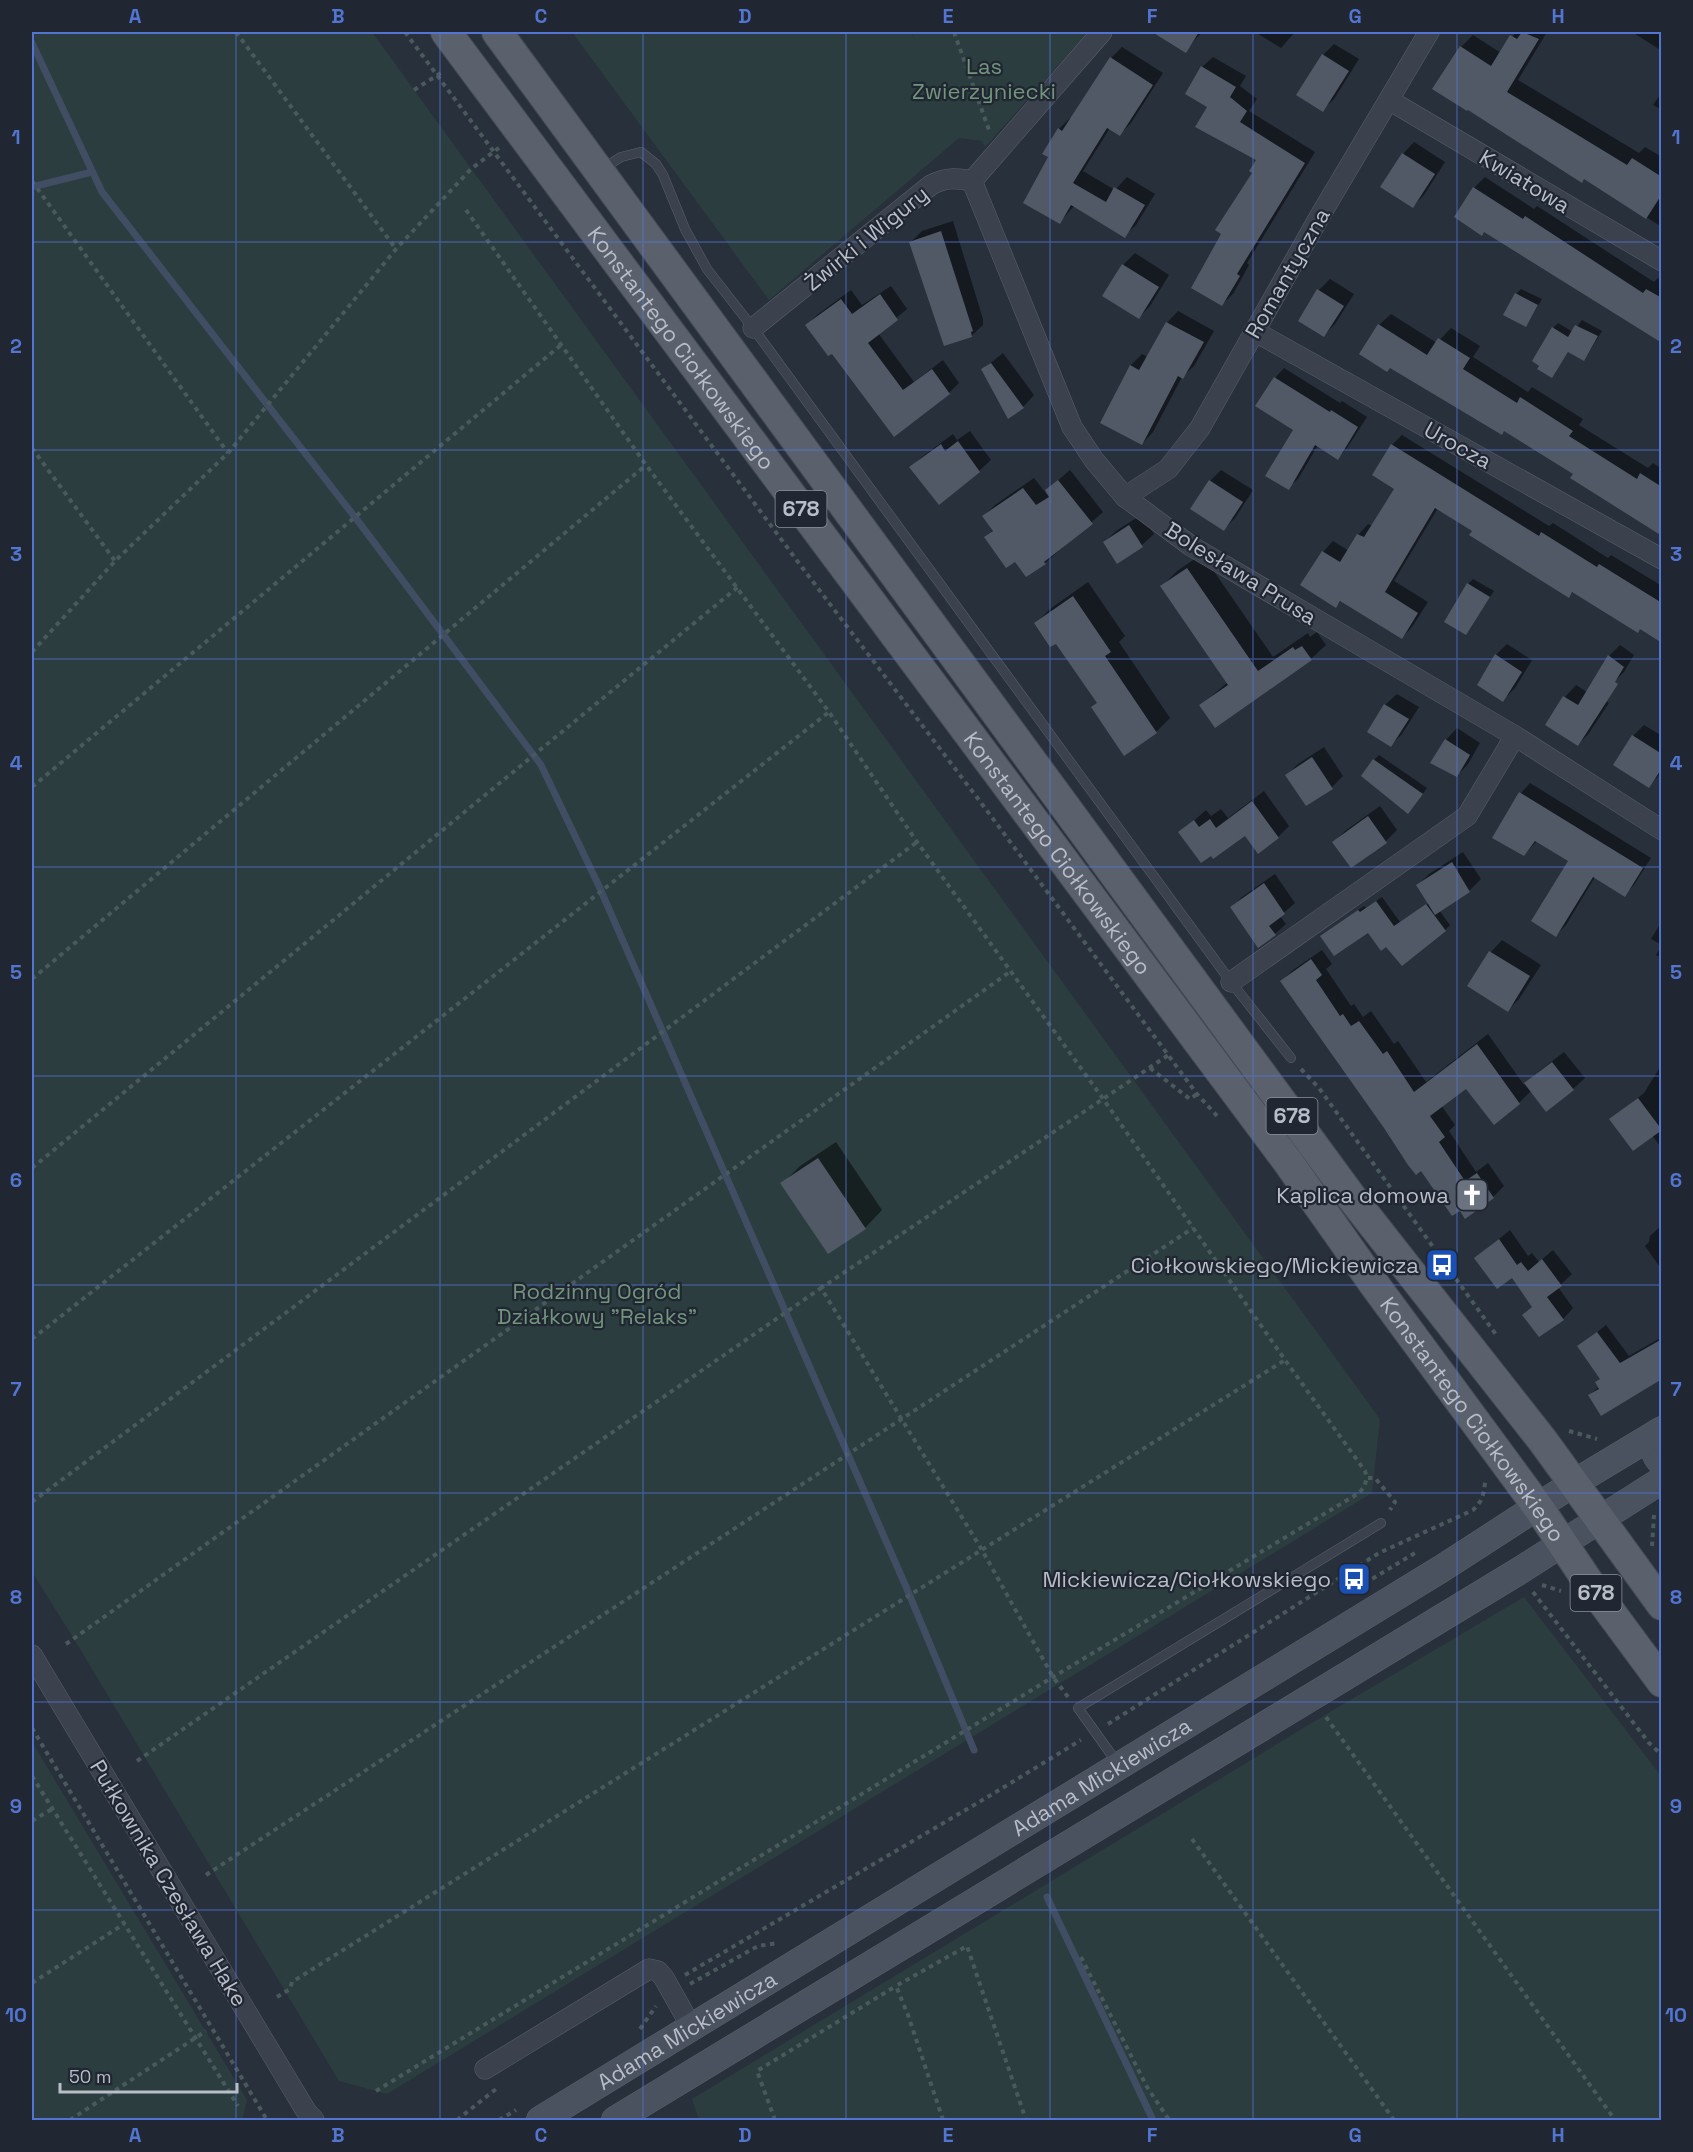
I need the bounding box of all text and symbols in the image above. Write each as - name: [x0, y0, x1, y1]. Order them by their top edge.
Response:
- text: A: [129, 3, 142, 29]
- text: B: [331, 3, 345, 29]
- text: C: [535, 3, 548, 29]
- text: D: [738, 3, 752, 29]
- text: E: [942, 3, 954, 29]
- text: F: [1147, 3, 1158, 29]
- text: G: [1348, 3, 1362, 29]
- text: H: [1551, 3, 1565, 29]
- park label: Las Zwierzyniecki: [912, 52, 1056, 105]
- text: 1: [11, 124, 21, 150]
- text: 1: [1671, 124, 1681, 150]
- street label: Kwiatowa: [1474, 143, 1576, 219]
- street label: Żwirki i Wigury: [798, 179, 934, 297]
- street label: Romantyczna: [1238, 202, 1336, 343]
- street label: Konstantego Ciołkowskiego: [582, 221, 781, 475]
- text: 2: [10, 333, 22, 359]
- text: 2: [1670, 333, 1682, 359]
- street label: Urocza: [1419, 415, 1497, 475]
- road number: 678: [776, 491, 826, 527]
- street label: Bolesława Prusa: [1160, 515, 1322, 631]
- text: 3: [10, 541, 22, 567]
- text: 3: [1670, 541, 1682, 567]
- street label: Konstantego Ciołkowskiego: [958, 726, 1158, 980]
- text: 4: [10, 750, 23, 776]
- text: 4: [1670, 750, 1683, 776]
- text: 5: [10, 959, 22, 985]
- text: 5: [1670, 959, 1682, 985]
- road number: 678: [1266, 1098, 1318, 1134]
- text: 6: [10, 1167, 22, 1193]
- text: 6: [1670, 1167, 1682, 1193]
- church icon: Kaplica domowa: [1454, 1177, 1490, 1213]
- place label: Kaplica domowa: [1276, 1181, 1449, 1209]
- bus stop icon: Ciołkowskiego/Mickiewicza: [1424, 1247, 1460, 1283]
- place label: Ciołkowskiego/Mickiewicza: [1131, 1251, 1419, 1279]
- park label: Rodzinny Ogród Działkowy "Relaks": [497, 1277, 697, 1330]
- street label: Konstantego Ciołkowskiego: [1374, 1291, 1571, 1547]
- text: 7: [10, 1376, 22, 1402]
- text: 7: [1670, 1376, 1682, 1402]
- bus stop icon: Mickiewicza/Ciołkowskiego: [1336, 1561, 1372, 1597]
- place label: Mickiewicza/Ciołkowskiego: [1042, 1565, 1331, 1593]
- road number: 678: [1570, 1575, 1622, 1611]
- text: 8: [10, 1584, 22, 1610]
- text: 8: [1670, 1584, 1682, 1610]
- street label: Adama Mickiewicza: [1006, 1711, 1197, 1842]
- street label: Pułkownika Czesława Hake: [84, 1754, 254, 2012]
- text: 9: [10, 1793, 22, 1819]
- text: 9: [1670, 1793, 1682, 1819]
- street label: Adama Mickiewicza: [592, 1965, 782, 2096]
- text: 10: [5, 2002, 27, 2028]
- text: 10: [1665, 2002, 1687, 2028]
- scale bar: [60, 2056, 237, 2094]
- text: 50 m: [69, 2065, 111, 2088]
- text: A: [129, 2122, 142, 2148]
- text: B: [331, 2122, 345, 2148]
- text: C: [535, 2122, 548, 2148]
- text: D: [738, 2122, 752, 2148]
- text: E: [942, 2122, 954, 2148]
- text: F: [1147, 2122, 1158, 2148]
- text: G: [1348, 2122, 1362, 2148]
- text: H: [1551, 2122, 1565, 2148]

